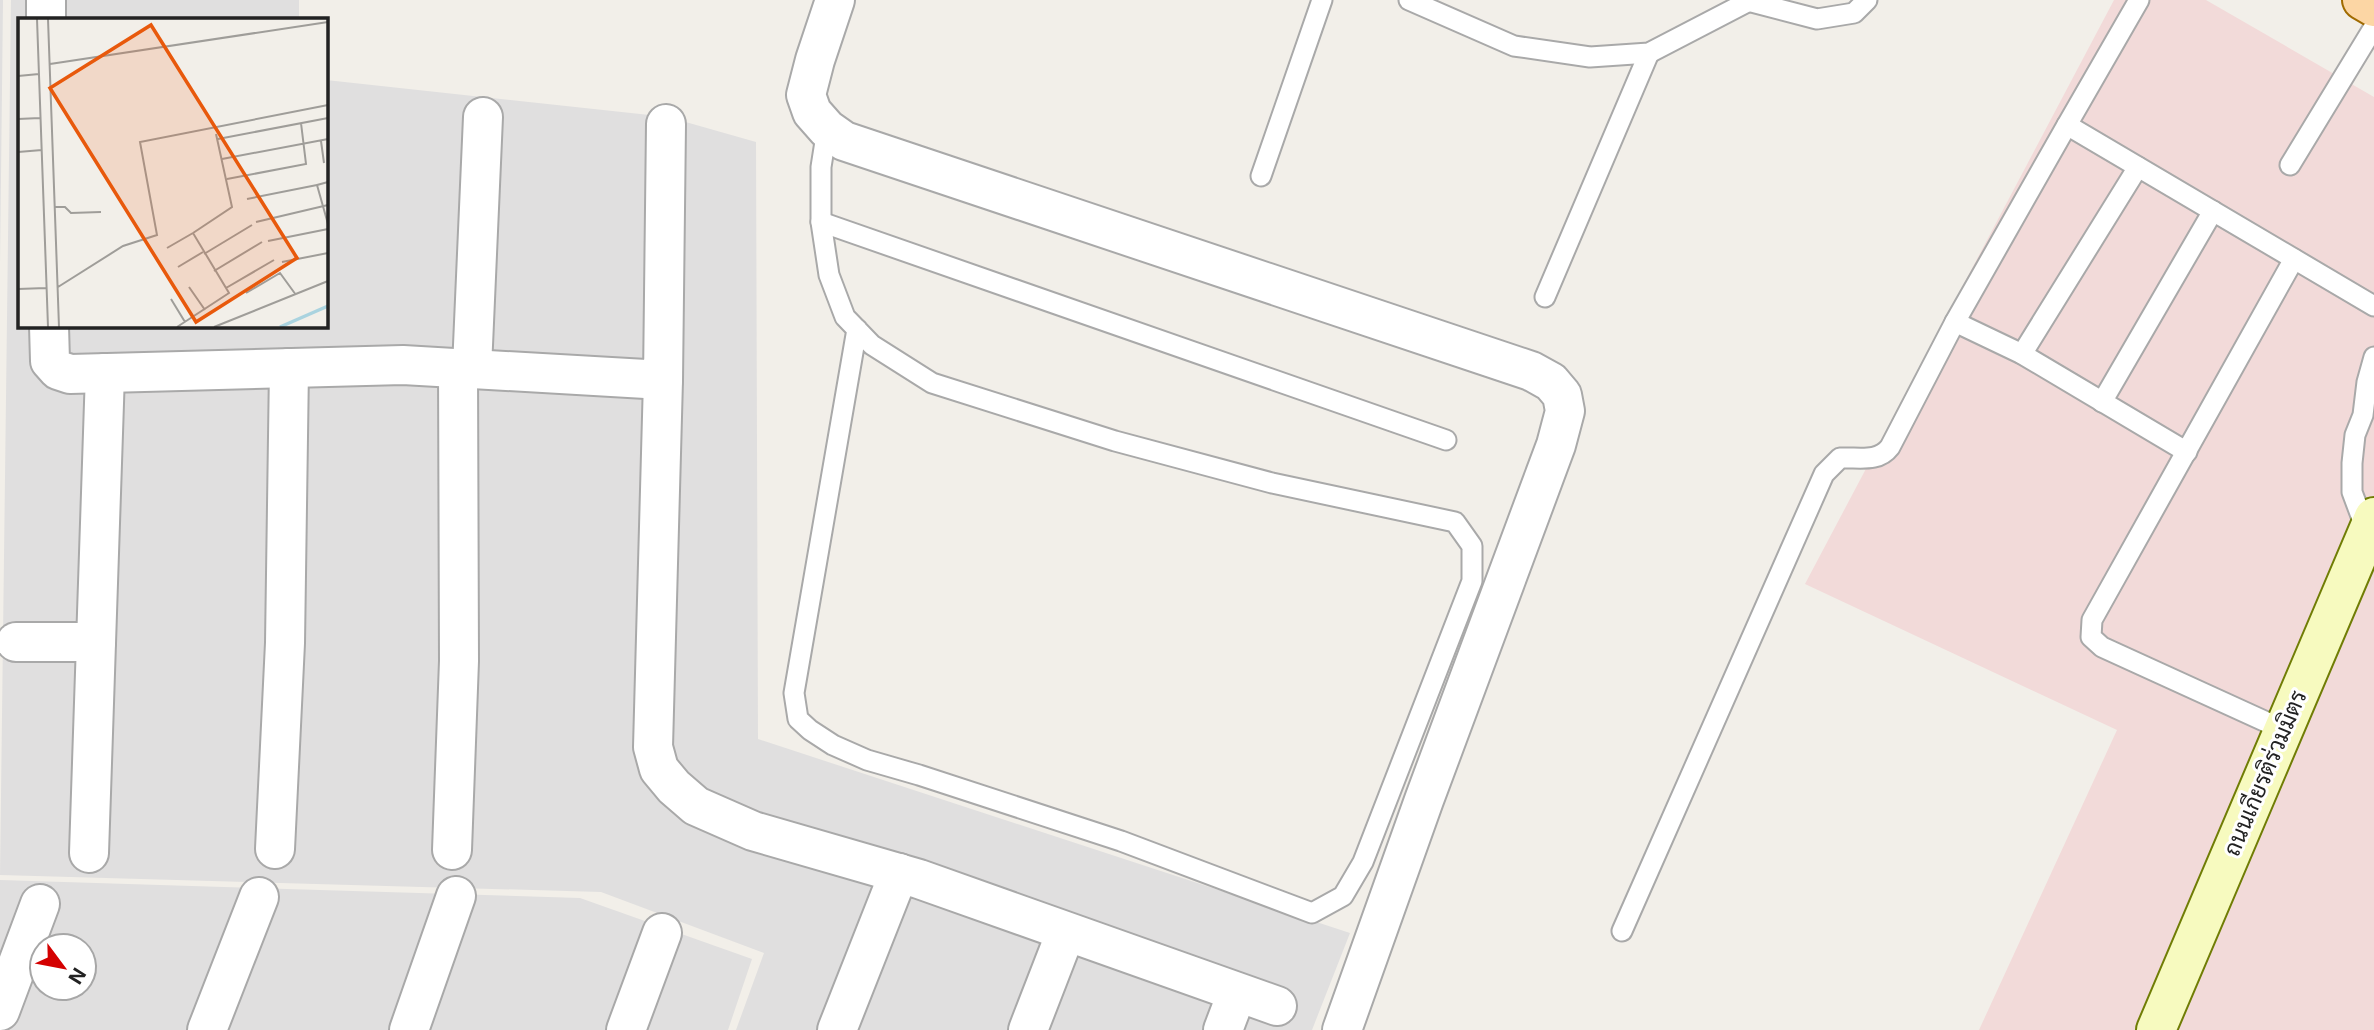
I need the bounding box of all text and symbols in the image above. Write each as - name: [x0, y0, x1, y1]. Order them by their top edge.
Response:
- inset map: [18, 18, 327, 327]
- street label: ถนนเกียรติร่วมมิตร: [2217, 685, 2313, 860]
- north arrow: [28, 932, 98, 1002]
- text: N: [63, 964, 91, 988]

